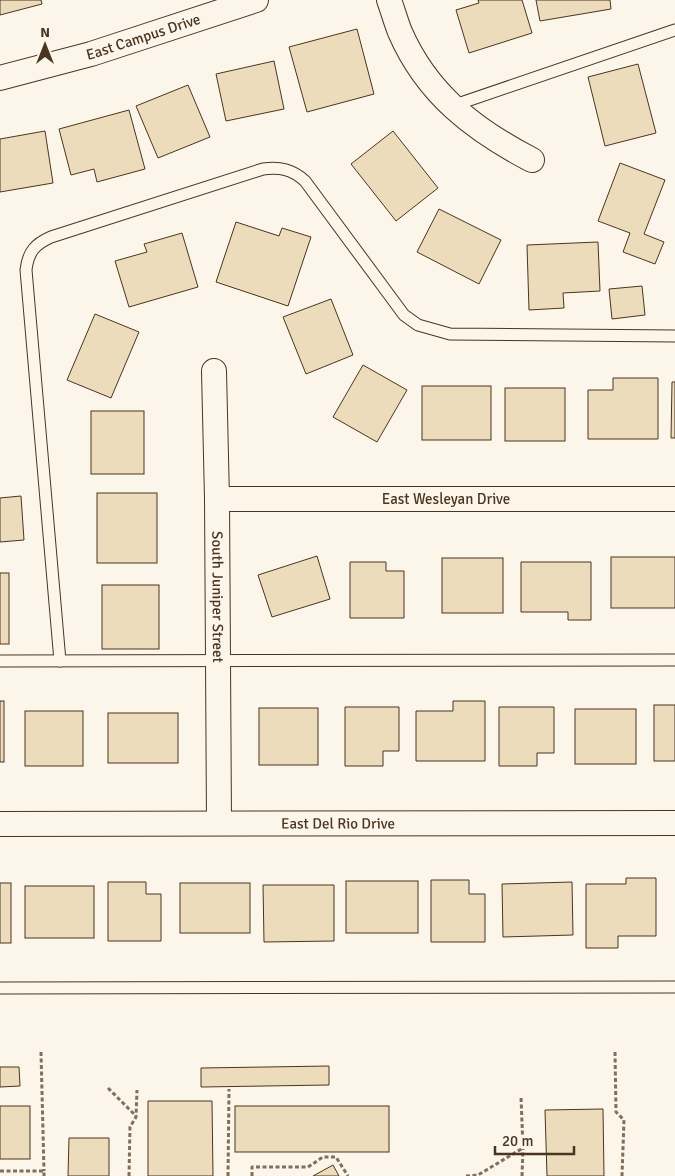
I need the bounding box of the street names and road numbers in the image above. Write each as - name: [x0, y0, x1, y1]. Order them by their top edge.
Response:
- street label: East Campus Drive: [84, 10, 203, 64]
- street label: East Wesleyan Drive: [382, 490, 510, 508]
- street label: South Juniper Street: [208, 531, 227, 663]
- street label: East Del Rio Drive: [281, 814, 395, 833]

